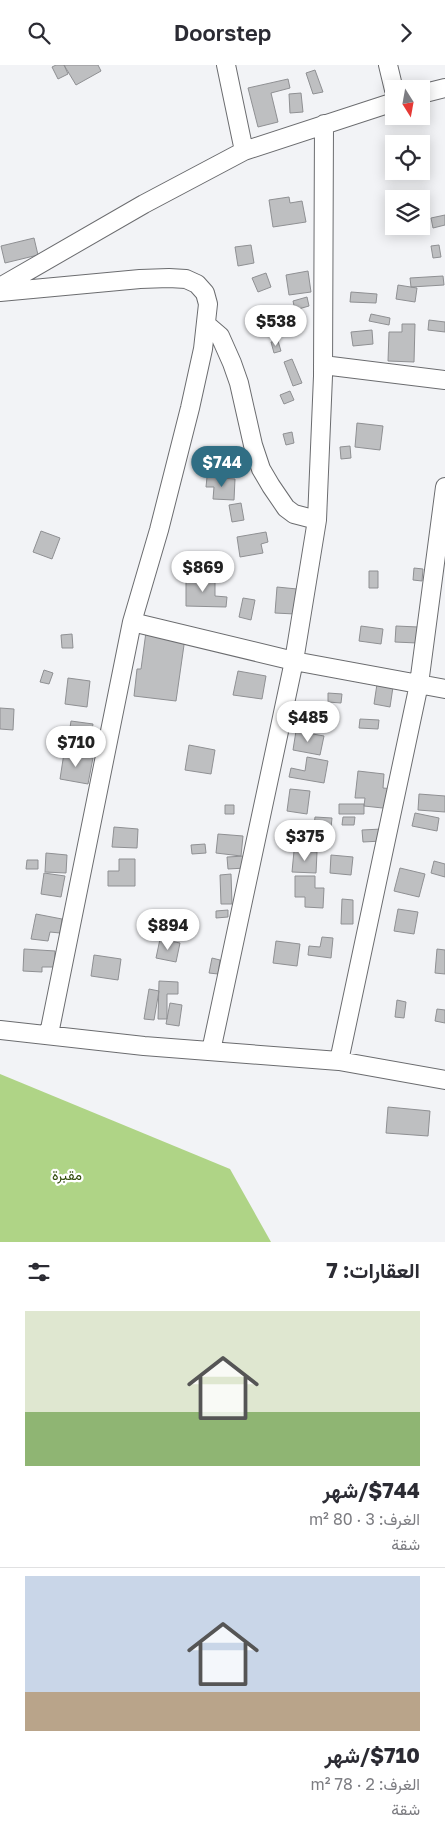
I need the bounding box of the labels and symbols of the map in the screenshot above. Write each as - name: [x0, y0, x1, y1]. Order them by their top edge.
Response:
- north arrow: [385, 80, 430, 125]
- pin: $538: [246, 305, 306, 347]
- pin: $744: [192, 445, 252, 488]
- pin: $869: [173, 551, 233, 593]
- pin: $485: [278, 701, 338, 743]
- pin: $710: [46, 725, 106, 768]
- pin: $375: [275, 819, 335, 862]
- pin: $894: [138, 909, 198, 951]
- park label: مقبرة: [52, 1166, 82, 1184]

